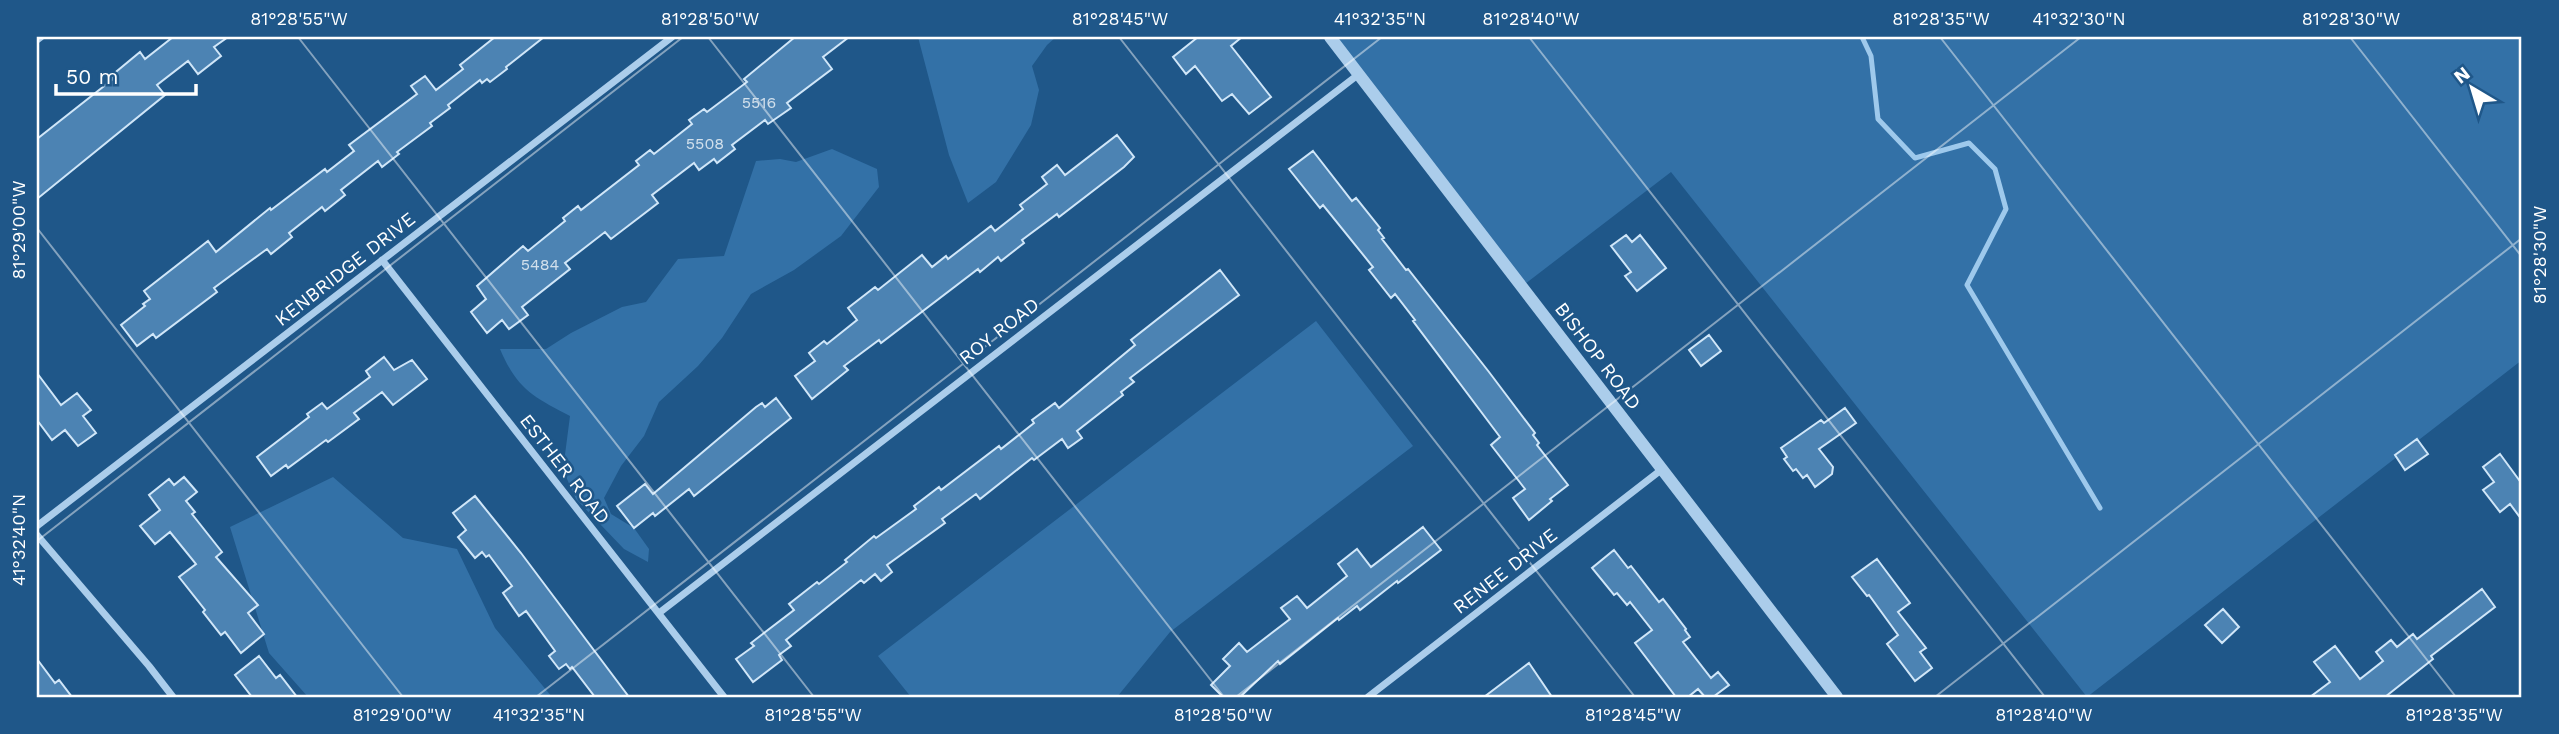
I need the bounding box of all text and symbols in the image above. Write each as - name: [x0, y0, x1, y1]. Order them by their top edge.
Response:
- text: 81°28'55"W: [250, 8, 348, 29]
- text: 81°28'50"W: [661, 8, 759, 29]
- text: 81°28'45"W: [1072, 8, 1168, 29]
- text: 41°32'35"N: [1334, 8, 1426, 29]
- text: 81°28'40"W: [1482, 8, 1580, 29]
- text: 81°28'35"W: [1892, 8, 1990, 29]
- text: 41°32'30"N: [2032, 8, 2126, 29]
- text: 81°28'30"W: [2302, 8, 2400, 29]
- scale bar: [56, 52, 196, 96]
- north arrow: [2436, 52, 2506, 122]
- text: N: [2449, 62, 2474, 88]
- text: 50 m: [66, 64, 118, 89]
- house number: 5516: [742, 93, 776, 112]
- house number: 5508: [686, 134, 724, 153]
- text: 81°29'00"W: [8, 180, 29, 280]
- text: 81°28'30"W: [2529, 206, 2550, 304]
- street label: KENBRIDGE DRIVE: [270, 207, 420, 331]
- house number: 5484: [521, 255, 560, 274]
- street label: ROY ROAD: [954, 293, 1044, 369]
- street label: BISHOP ROAD: [1550, 298, 1646, 414]
- street label: ESTHER ROAD: [515, 410, 615, 528]
- text: 41°32'40"N: [8, 494, 29, 586]
- street label: RENEE DRIVE: [1448, 523, 1562, 619]
- text: 81°29'00"W: [352, 704, 452, 725]
- text: 41°32'35"N: [493, 704, 585, 725]
- text: 81°28'55"W: [764, 704, 862, 725]
- text: 81°28'50"W: [1174, 704, 1272, 725]
- text: 81°28'45"W: [1585, 704, 1681, 725]
- text: 81°28'40"W: [1995, 704, 2093, 725]
- text: 81°28'35"W: [2405, 704, 2503, 725]

